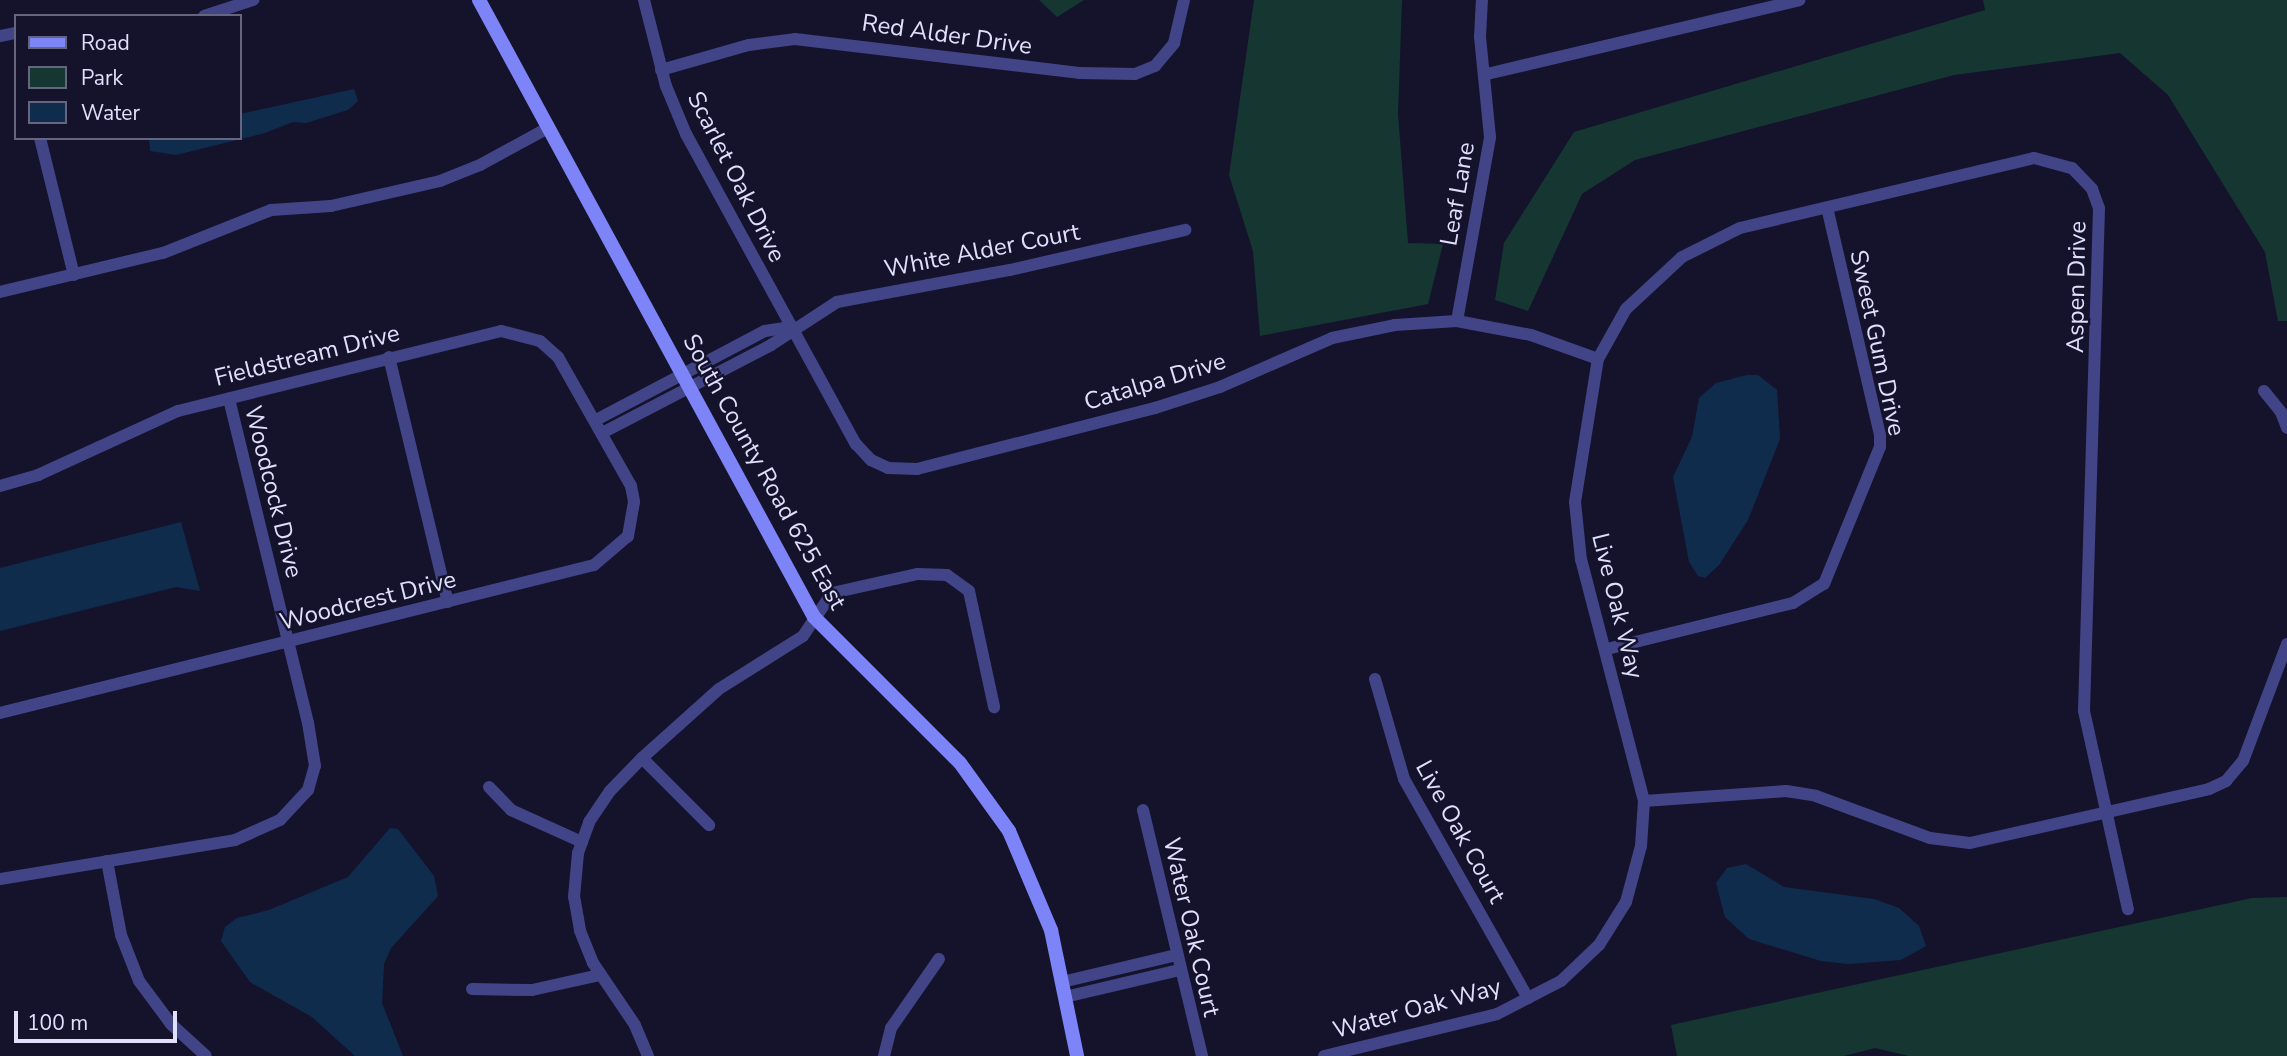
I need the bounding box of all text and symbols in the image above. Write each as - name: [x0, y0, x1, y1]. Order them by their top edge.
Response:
- street label: Red Alder Drive: [860, 9, 1034, 61]
- legend: [14, 14, 242, 140]
- text: Road: [81, 29, 130, 57]
- text: Park: [81, 64, 123, 92]
- street label: Scarlet Oak Drive: [681, 87, 791, 267]
- text: Water: [81, 99, 140, 127]
- street label: Leaf Lane: [1435, 140, 1481, 248]
- street label: White Alder Court: [882, 218, 1082, 284]
- street label: Aspen Drive: [2061, 221, 2093, 353]
- street label: Sweet Gum Drive: [1843, 247, 1911, 439]
- street label: Fieldstream Drive: [211, 319, 403, 393]
- street label: South County Road 625 East: [676, 329, 852, 615]
- street label: Catalpa Drive: [1081, 347, 1229, 417]
- street label: Woodcock Drive: [238, 403, 308, 581]
- street label: Live Oak Way: [1585, 530, 1649, 682]
- street label: Woodcrest Drive: [277, 565, 459, 637]
- street label: Live Oak Court: [1409, 756, 1511, 908]
- street label: Water Oak Court: [1156, 835, 1226, 1019]
- street label: Water Oak Way: [1330, 973, 1504, 1045]
- scale bar: [18, 996, 180, 1040]
- text: 100 m: [27, 1009, 88, 1037]

